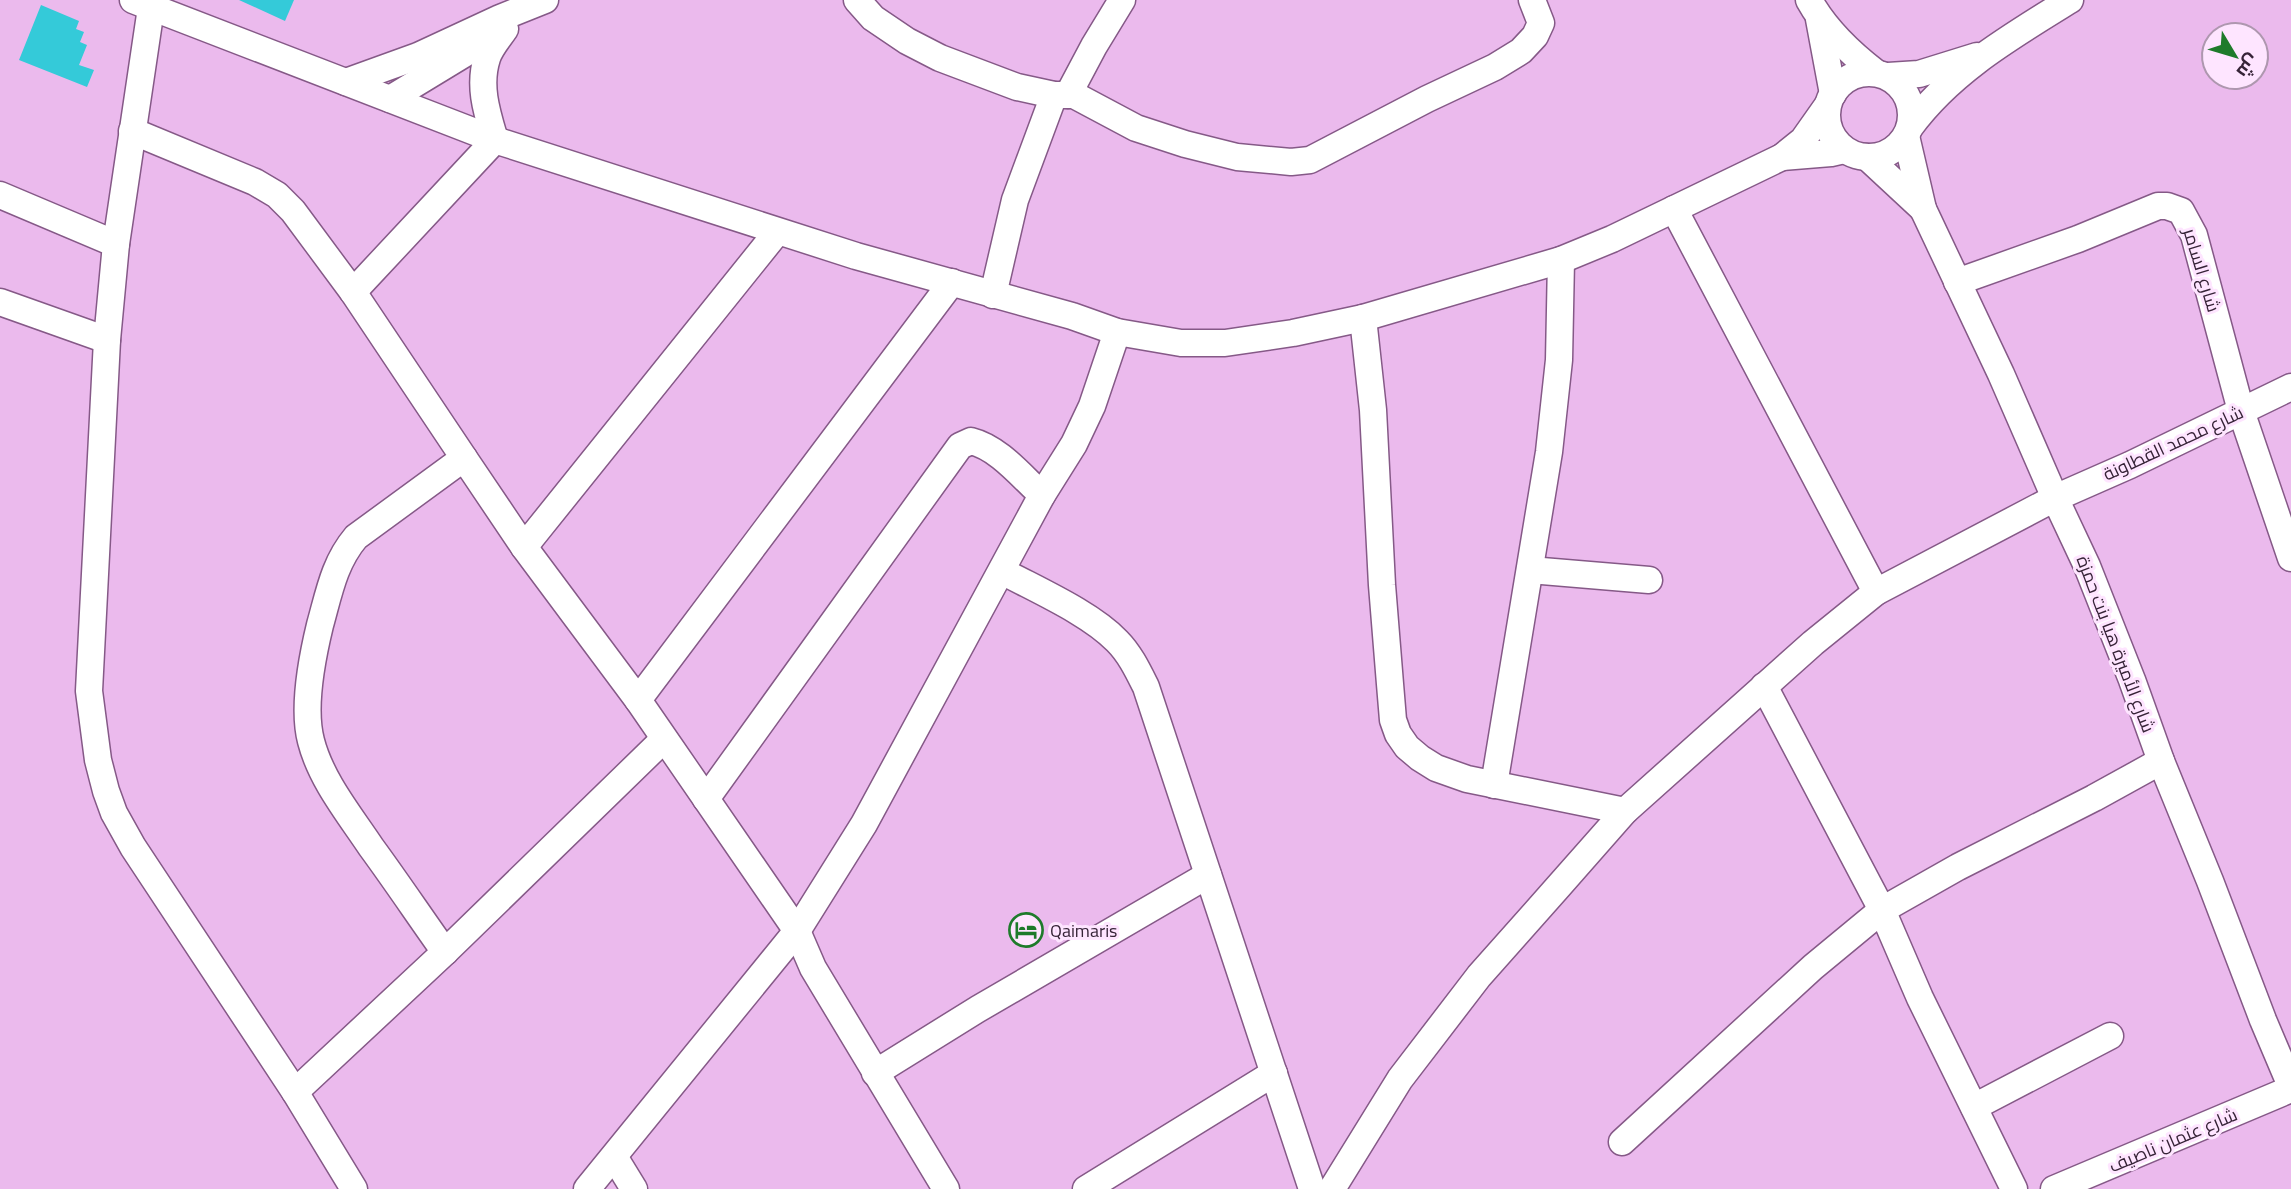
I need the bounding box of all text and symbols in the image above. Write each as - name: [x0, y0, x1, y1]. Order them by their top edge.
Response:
- north arrow: [2200, 21, 2270, 91]
- text: ش: [2230, 48, 2268, 85]
- street label: شارع السامر: [2176, 224, 2228, 315]
- street label: شارع محمد القطاونة: [2098, 399, 2248, 487]
- street label: شارع الأميرة هيا بنت حمزة: [2070, 552, 2162, 736]
- hotel icon: Qaimaris: [1007, 911, 1045, 949]
- place label: Qaimaris: [1050, 917, 1117, 944]
- street label: شارع عثمان ناصيف: [2105, 1101, 2241, 1179]

